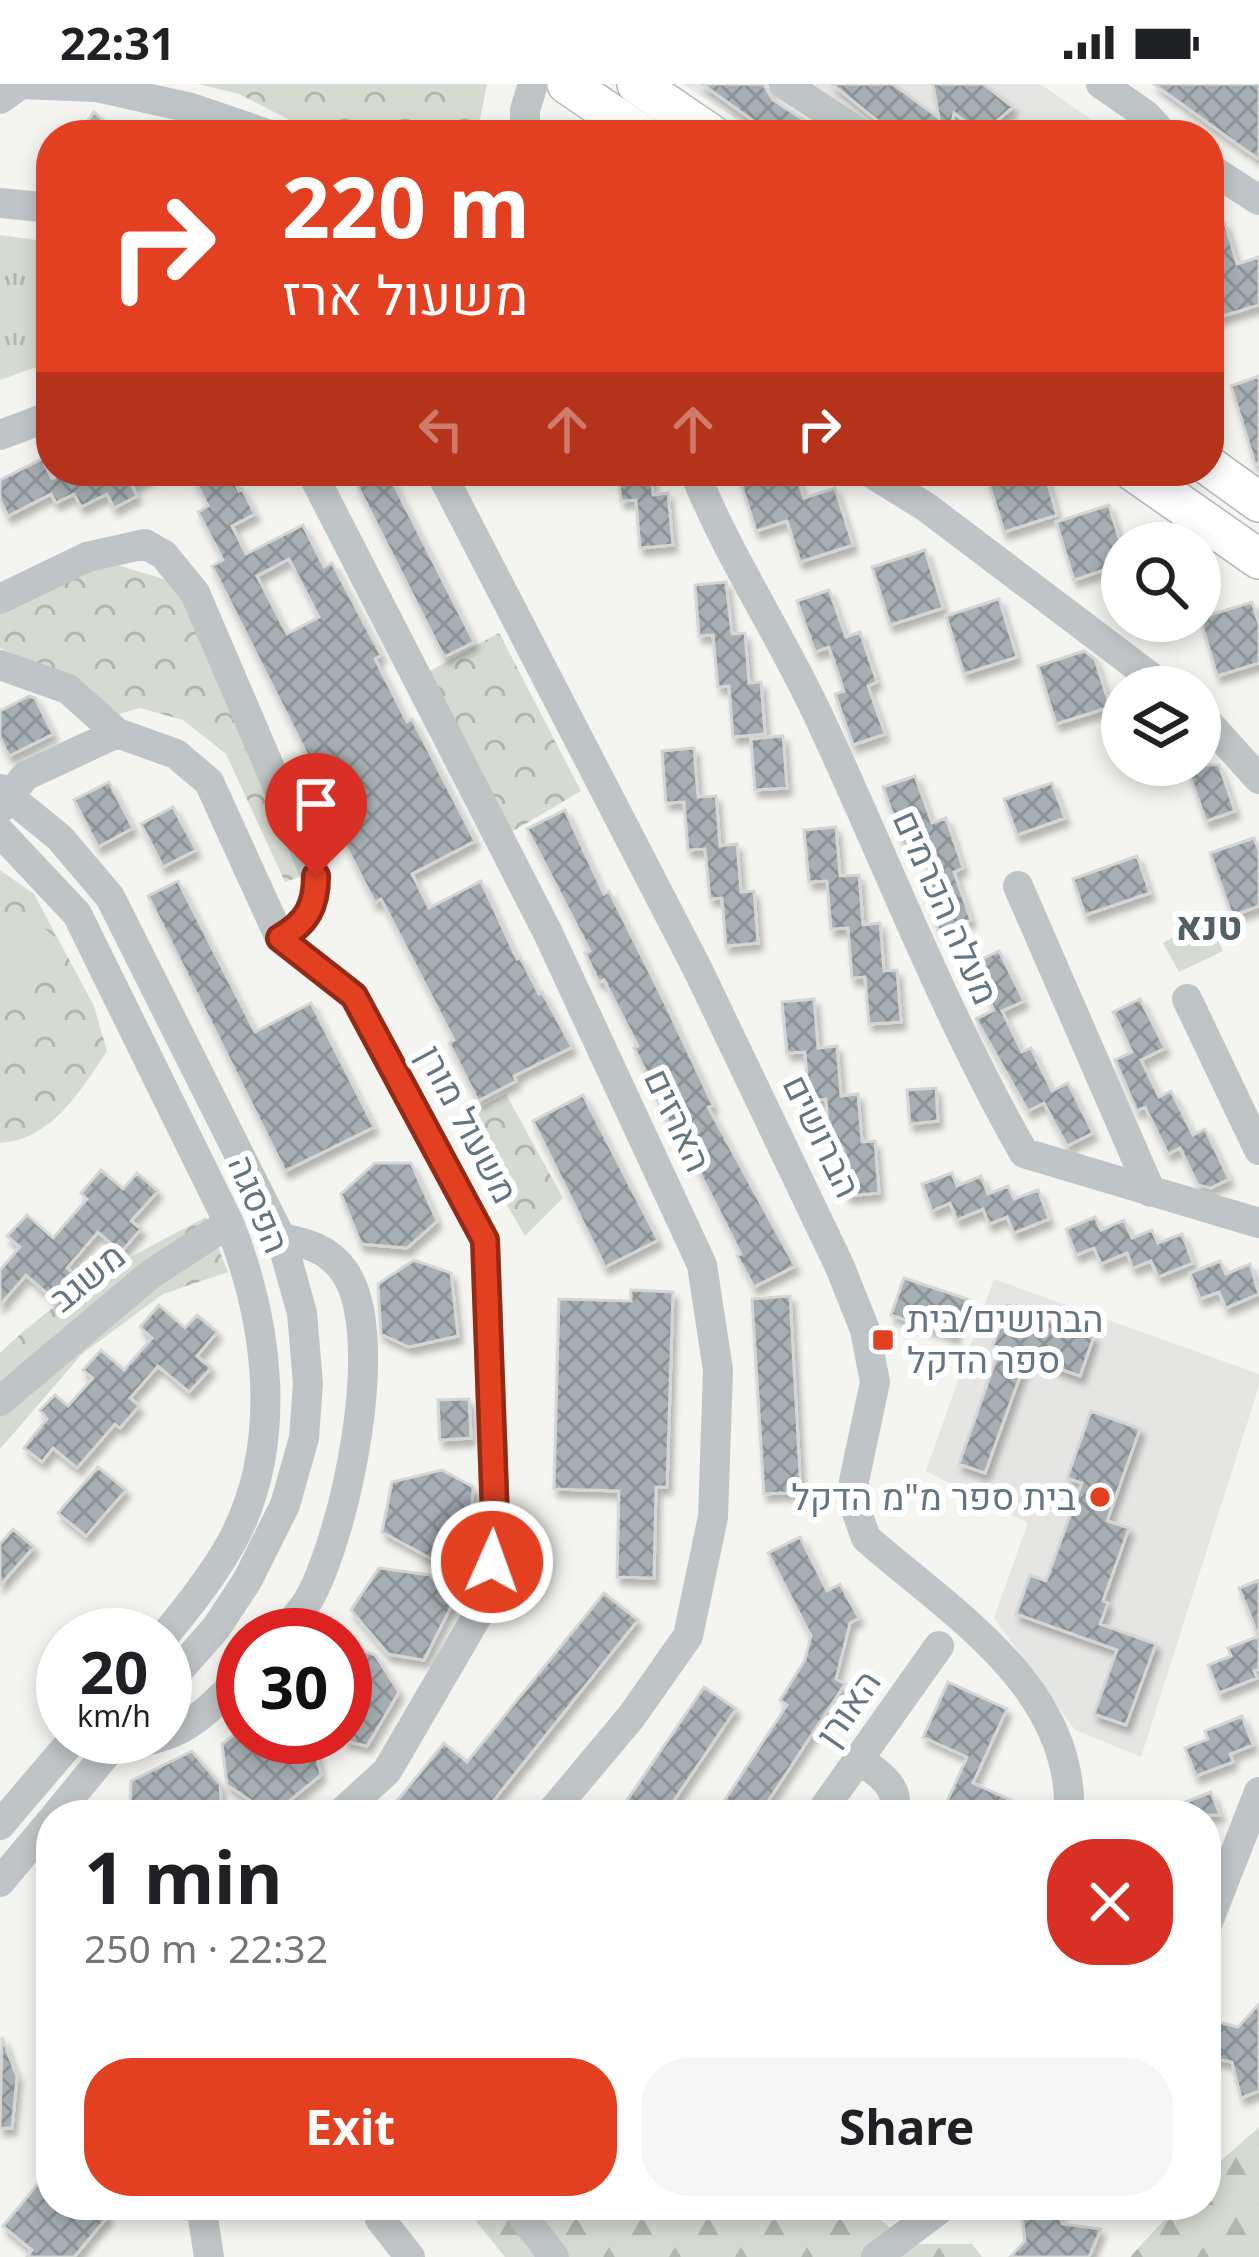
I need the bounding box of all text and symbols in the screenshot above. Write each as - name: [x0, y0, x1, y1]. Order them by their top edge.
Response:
- text: 22:31: [60, 12, 176, 73]
- text: 220 m: [282, 148, 530, 263]
- icon: right: [84, 168, 240, 324]
- text: משעול ארז: [282, 257, 528, 331]
- icon: left: [408, 396, 474, 462]
- icon: ahead: [534, 396, 600, 462]
- icon: ahead: [660, 396, 726, 462]
- icon: right: [786, 396, 852, 462]
- map controls: [1101, 522, 1221, 786]
- button: search: [1101, 522, 1221, 642]
- button: layers: [1101, 666, 1221, 786]
- pin: [265, 753, 367, 876]
- icon: arrive: [283, 771, 349, 837]
- street label: מעלה הכרמים: [882, 802, 1011, 1012]
- district label: טנא: [1176, 898, 1242, 951]
- street label: משעול מורן: [406, 1036, 530, 1211]
- street label: הארזים: [633, 1060, 724, 1179]
- street label: הברושים: [772, 1066, 873, 1205]
- street label: הפסגה: [217, 1147, 302, 1260]
- street label: משגב: [39, 1231, 135, 1322]
- place label: הברושים/בית ספר הדקל: [907, 1294, 1103, 1384]
- marker: הברושים/בית ספר הדקל: [870, 1327, 896, 1353]
- place label: בית ספר מ"מ הדקל: [791, 1472, 1076, 1521]
- marker: בית ספר מ"מ הדקל: [1087, 1484, 1113, 1510]
- position arrow: [429, 1499, 555, 1625]
- speed limit sign: 30: [216, 1608, 372, 1764]
- text: 20: [80, 1630, 148, 1712]
- street label: האורן: [804, 1660, 891, 1756]
- text: km/h: [77, 1695, 151, 1736]
- text: 1 min: [84, 1827, 282, 1925]
- button: close: [1047, 1839, 1173, 1965]
- text: 250 m · 22:32: [84, 1921, 328, 1974]
- button: Exit: [84, 2058, 617, 2196]
- button: Share: [641, 2058, 1173, 2196]

